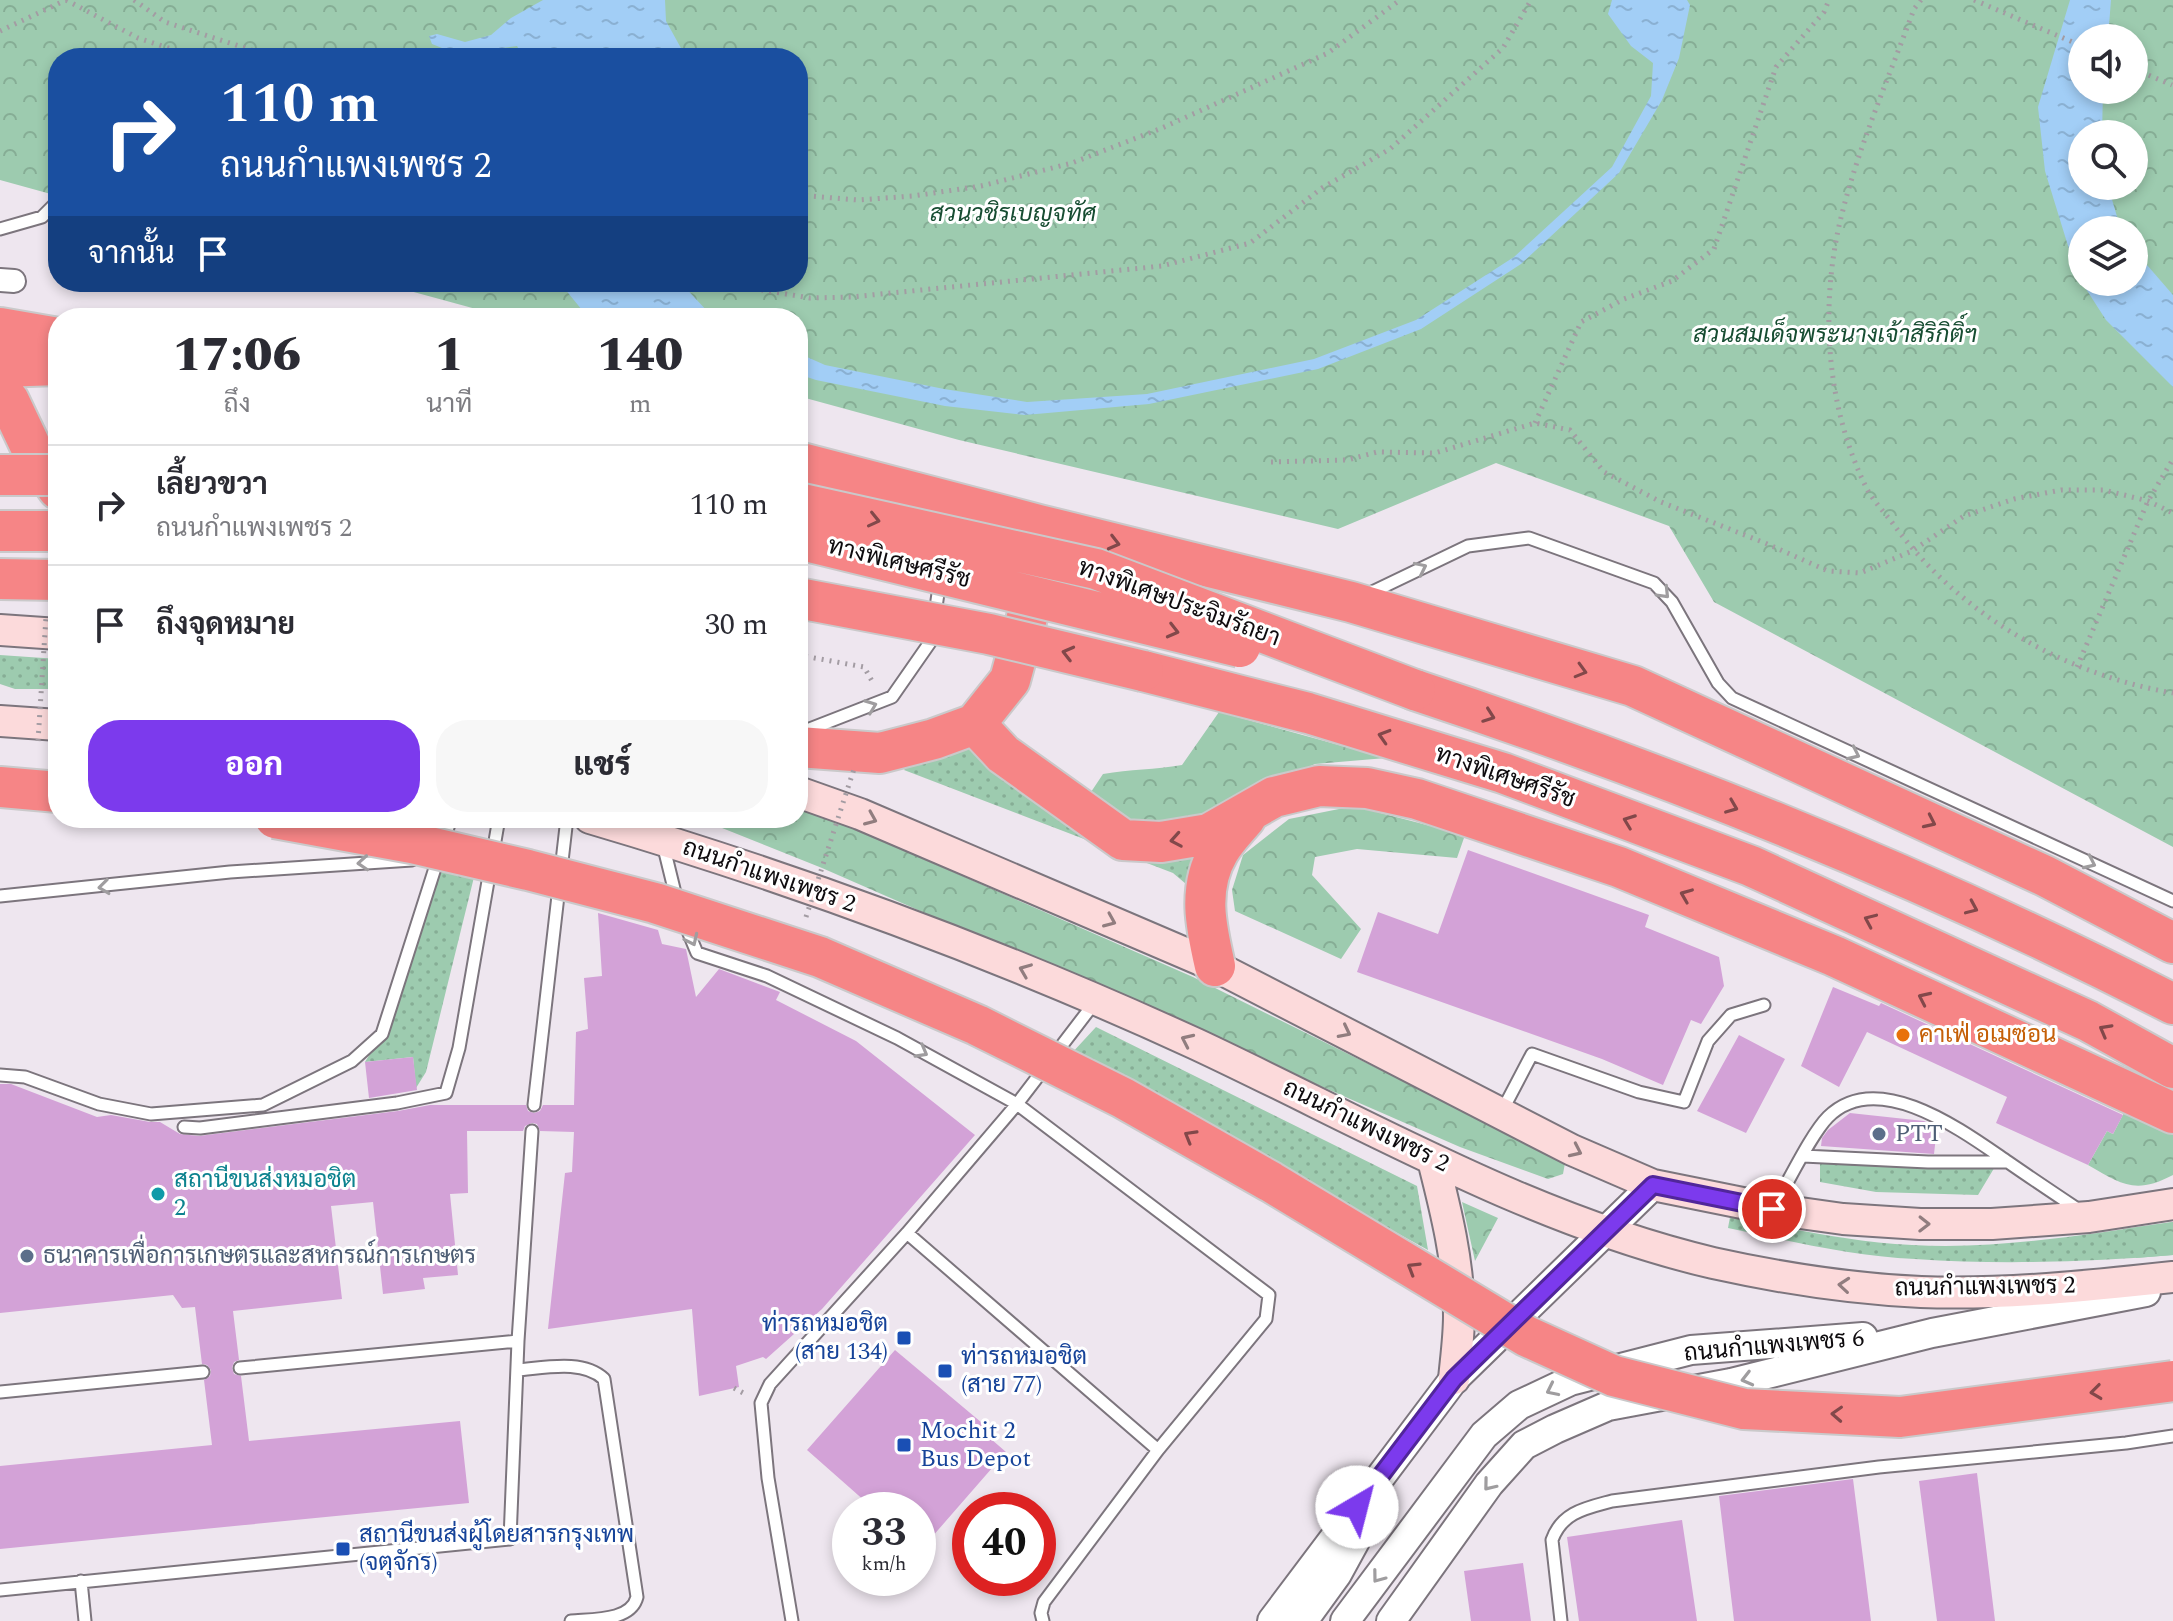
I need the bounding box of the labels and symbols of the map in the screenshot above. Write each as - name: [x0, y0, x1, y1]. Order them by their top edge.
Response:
- park label: สวนวชิรเบญจทัศ: [930, 196, 1097, 232]
- park label: สวนสมเด็จพระนางเจ้าสิริกิติ์ฯ: [1693, 312, 1977, 353]
- one-way arrow: [867, 511, 880, 528]
- street label: ทางพิเศษศรีรัช: [824, 528, 974, 598]
- one-way arrow: [1107, 534, 1121, 551]
- street label: ทางพิเศษประจิมรัถยา: [1073, 550, 1285, 656]
- one-way arrow: [1413, 562, 1428, 578]
- one-way arrow: [1654, 584, 1669, 598]
- one-way arrow: [1166, 621, 1179, 638]
- one-way arrow: [1061, 645, 1075, 662]
- one-way arrow: [1574, 662, 1588, 678]
- one-way arrow: [863, 699, 877, 716]
- one-way arrow: [1481, 706, 1495, 723]
- one-way arrow: [1377, 729, 1391, 745]
- street label: ทางพิเศษศรีรัช: [1430, 736, 1580, 818]
- one-way arrow: [1846, 744, 1860, 760]
- one-way arrow: [1724, 797, 1738, 814]
- one-way arrow: [863, 809, 877, 825]
- one-way arrow: [1921, 812, 1936, 828]
- one-way arrow: [1623, 814, 1637, 831]
- street label: ถนนกำแพงเพชร 2: [678, 830, 860, 922]
- one-way arrow: [1169, 830, 1182, 847]
- one-way arrow: [2082, 853, 2096, 869]
- one-way arrow: [356, 854, 369, 871]
- one-way arrow: [97, 878, 110, 895]
- one-way arrow: [1680, 888, 1694, 904]
- one-way arrow: [1963, 898, 1978, 914]
- one-way arrow: [1102, 912, 1116, 928]
- one-way arrow: [1864, 913, 1878, 929]
- one-way arrow: [682, 932, 698, 946]
- one-way arrow: [1018, 963, 1032, 980]
- one-way arrow: [1918, 992, 1933, 1008]
- place label: คาเฟ่ อเมซอน: [1919, 1017, 2056, 1053]
- one-way arrow: [1336, 1023, 1351, 1038]
- one-way arrow: [2099, 1024, 2114, 1040]
- marker: คาเฟ่ อเมซอน: [1894, 1026, 1912, 1044]
- one-way arrow: [1180, 1034, 1195, 1050]
- one-way arrow: [914, 1042, 928, 1058]
- street label: ถนนกำแพงเพชร 2: [1277, 1070, 1455, 1182]
- place label: PTT: [1895, 1116, 1943, 1152]
- marker: PTT: [1870, 1125, 1888, 1143]
- one-way arrow: [1184, 1130, 1198, 1146]
- one-way arrow: [1568, 1141, 1583, 1157]
- place label: สถานีขนส่งหมอชิต 2: [174, 1162, 356, 1226]
- pin: [1738, 1175, 1806, 1243]
- marker: สถานีขนส่งหมอชิต 2: [149, 1185, 167, 1203]
- one-way arrow: [1918, 1215, 1931, 1233]
- place label: ธนาคารเพื่อการเกษตรและสหกรณ์การเกษตร: [43, 1234, 476, 1274]
- marker: ธนาคารเพื่อการเกษตรและสหกรณ์การเกษตร: [18, 1247, 36, 1265]
- one-way arrow: [1407, 1262, 1422, 1278]
- street label: ถนนกำแพงเพชร 2: [1894, 1267, 2076, 1307]
- one-way arrow: [1837, 1277, 1850, 1294]
- place label: ท่ารถหมอชิต (สาย 134): [762, 1306, 888, 1370]
- street label: ถนนกำแพงเพชร 6: [1682, 1320, 1866, 1372]
- marker: ท่ารถหมอชิต (สาย 134): [895, 1329, 913, 1347]
- place label: ท่ารถหมอชิต (สาย 77): [961, 1339, 1087, 1403]
- marker: ท่ารถหมอชิต (สาย 77): [936, 1362, 954, 1380]
- one-way arrow: [1741, 1370, 1755, 1387]
- one-way arrow: [1546, 1380, 1560, 1396]
- one-way arrow: [2089, 1383, 2102, 1400]
- one-way arrow: [1830, 1406, 1843, 1423]
- place label: Mochit 2 Bus Depot: [920, 1413, 1031, 1477]
- marker: Mochit 2 Bus Depot: [895, 1436, 913, 1454]
- position arrow: [1315, 1465, 1399, 1549]
- one-way arrow: [1484, 1476, 1499, 1490]
- speed limit sign: 40: [952, 1492, 1056, 1596]
- place label: สถานีขนส่งผู้โดยสารกรุงเทพ (จตุจักร): [359, 1517, 634, 1581]
- marker: สถานีขนส่งผู้โดยสารกรุงเทพ (จตุจักร): [334, 1540, 352, 1558]
- one-way arrow: [1373, 1568, 1387, 1583]

